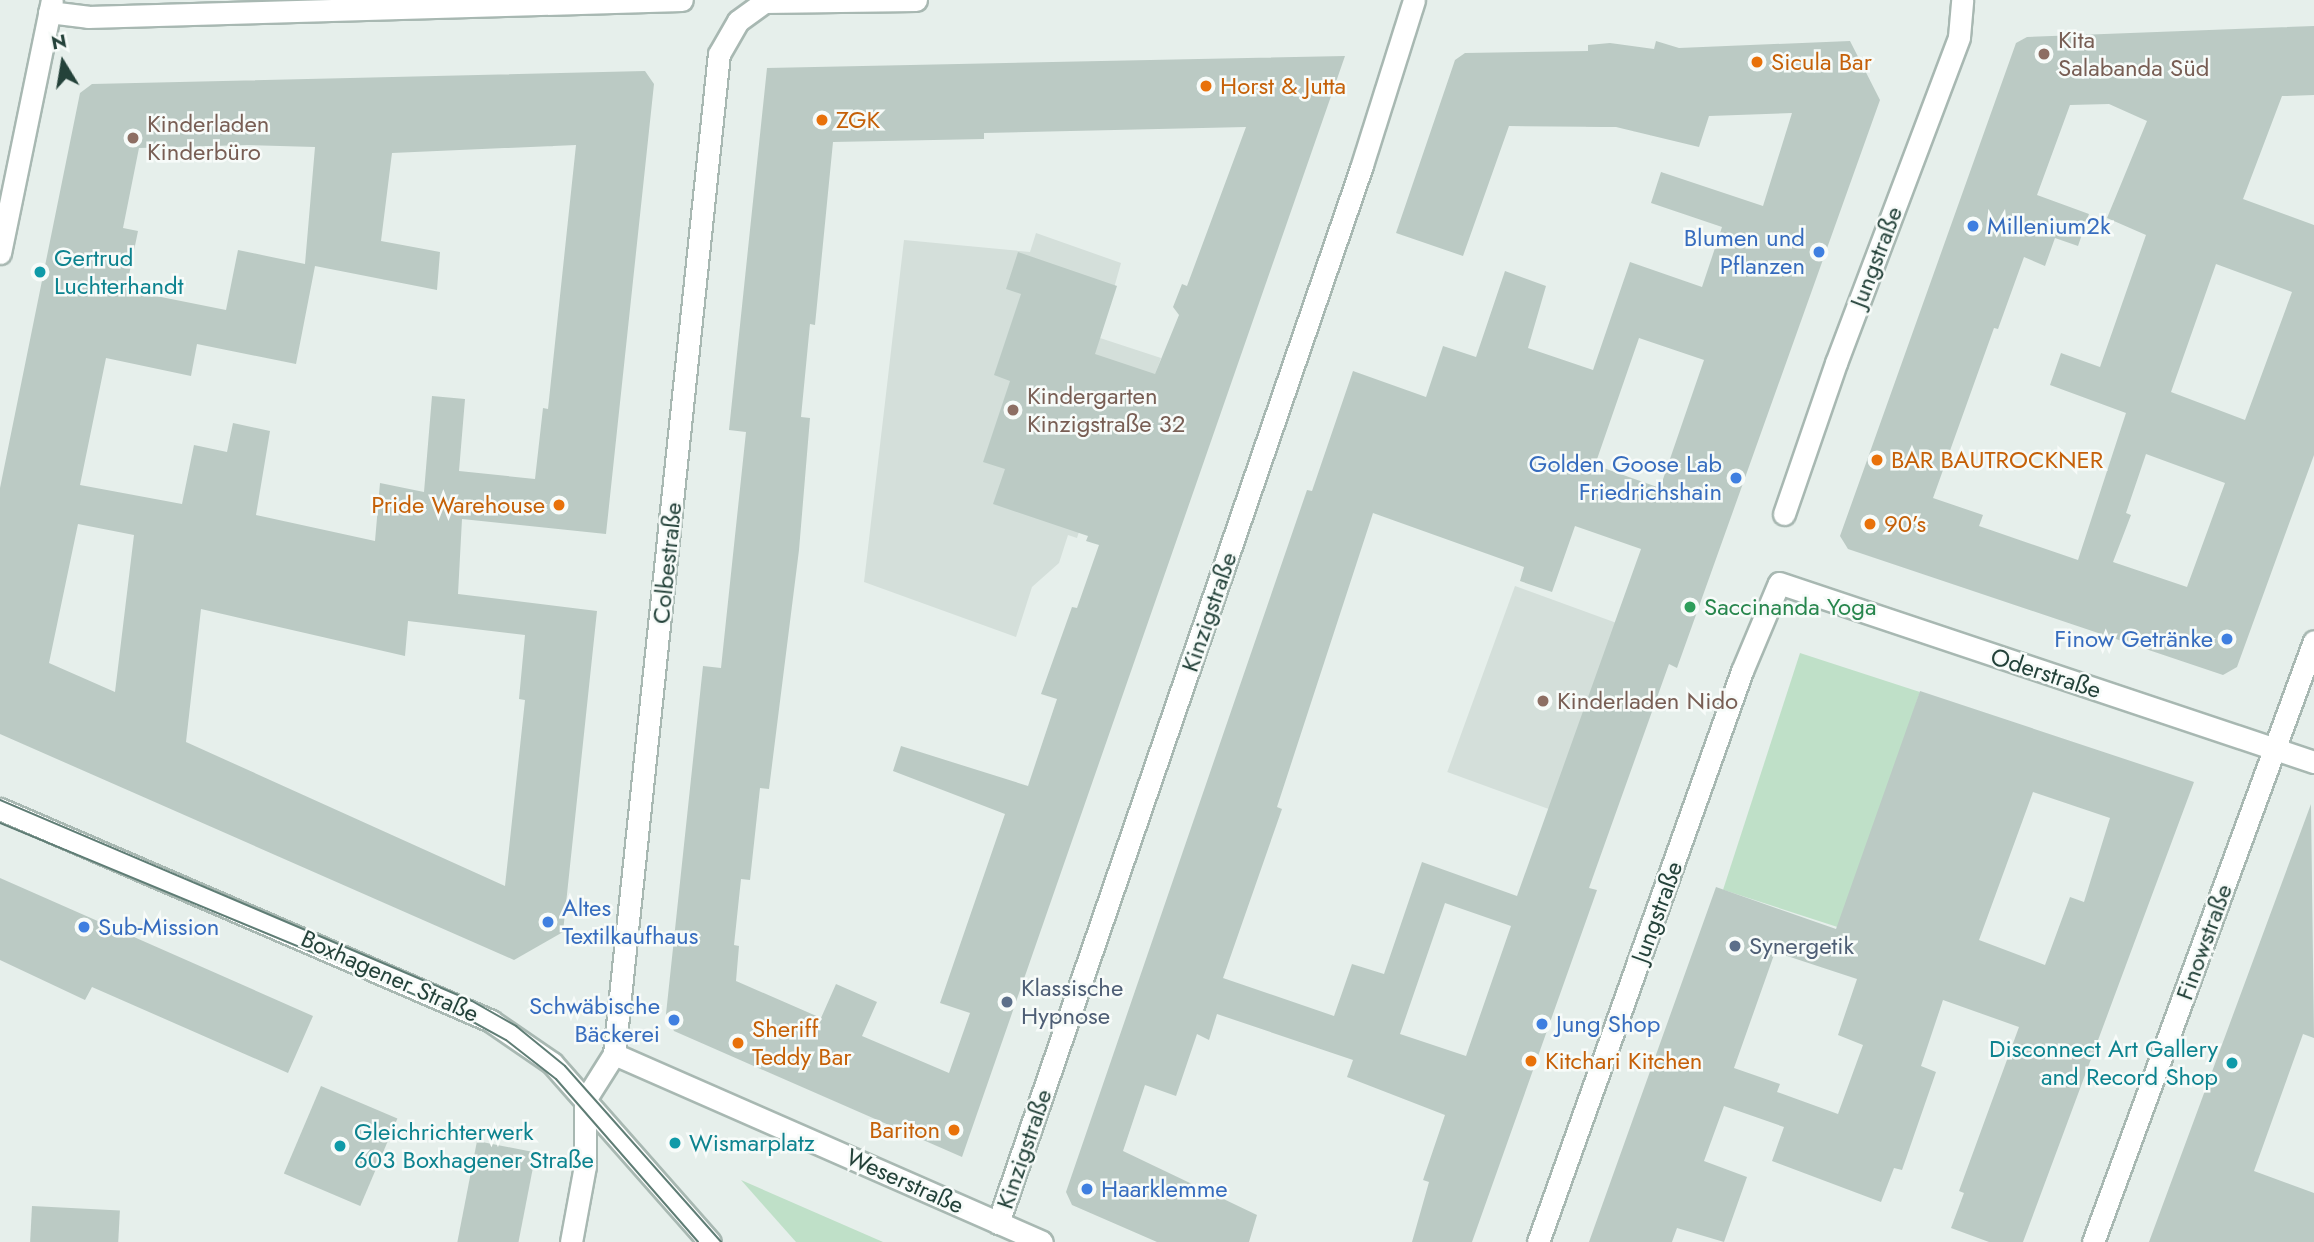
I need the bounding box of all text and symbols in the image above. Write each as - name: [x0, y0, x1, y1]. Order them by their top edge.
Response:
- place label: Kita Salabanda Süd: [2058, 26, 2209, 82]
- text: N: [49, 27, 69, 57]
- north arrow: [28, 28, 98, 98]
- marker: Kita Salabanda Süd: [2036, 46, 2052, 62]
- place label: Sicula Bar: [1771, 48, 1872, 76]
- marker: Sicula Bar: [1749, 54, 1765, 70]
- place label: Horst & Jutta: [1220, 72, 1346, 100]
- marker: Horst & Jutta: [1198, 78, 1214, 94]
- place label: ZGK: [836, 106, 880, 134]
- place label: Kinderladen Kinderbüro: [147, 110, 269, 166]
- marker: ZGK: [814, 112, 830, 128]
- marker: Kinderladen Kinderbüro: [125, 130, 141, 146]
- street label: Jungstraße: [1844, 202, 1908, 312]
- place label: Millenium2k: [1987, 212, 2110, 240]
- marker: Millenium2k: [1965, 218, 1981, 234]
- place label: Blumen und Pflanzen: [1684, 224, 1805, 280]
- place label: Gertrud Luchterhandt: [54, 244, 184, 300]
- marker: Blumen und Pflanzen: [1811, 244, 1827, 260]
- marker: Gertrud Luchterhandt: [32, 264, 48, 280]
- place label: Kindergarten Kinzigstraße 32: [1027, 382, 1185, 438]
- marker: Kindergarten Kinzigstraße 32: [1005, 402, 1021, 418]
- place label: BAR BAUTROCKNER: [1891, 446, 2103, 474]
- place label: Golden Goose Lab Friedrichshain: [1529, 450, 1722, 506]
- marker: BAR BAUTROCKNER: [1869, 452, 1885, 468]
- marker: Golden Goose Lab Friedrichshain: [1728, 470, 1744, 486]
- place label: Pride Warehouse: [371, 491, 545, 519]
- marker: Pride Warehouse: [551, 497, 567, 513]
- street label: Colbestraße: [646, 501, 688, 625]
- place label: 90’s: [1884, 510, 1926, 538]
- marker: 90’s: [1862, 516, 1878, 532]
- street label: Kinzigstraße: [1175, 548, 1243, 676]
- place label: Saccinanda Yoga: [1704, 593, 1876, 621]
- marker: Saccinanda Yoga: [1682, 599, 1698, 615]
- place label: Finow Getränke: [2054, 625, 2213, 653]
- marker: Finow Getränke: [2219, 631, 2235, 647]
- street label: Oderstraße: [1987, 642, 2105, 704]
- place label: Kinderladen Nido: [1557, 687, 1738, 715]
- marker: Kinderladen Nido: [1535, 693, 1551, 709]
- street label: Jungstraße: [1625, 857, 1689, 967]
- street label: Finowstraße: [2170, 880, 2238, 1004]
- place label: Altes Textilkaufhaus: [562, 894, 698, 950]
- place label: Sub-Mission: [98, 913, 219, 941]
- marker: Altes Textilkaufhaus: [540, 914, 556, 930]
- marker: Sub-Mission: [76, 919, 92, 935]
- street label: Boxhagener Straße: [297, 924, 483, 1028]
- place label: Synergetik: [1749, 932, 1854, 960]
- marker: Synergetik: [1727, 938, 1743, 954]
- place label: Klassische Hypnose: [1021, 974, 1123, 1030]
- place label: Schwäbische Bäckerei: [529, 992, 660, 1048]
- marker: Klassische Hypnose: [999, 994, 1015, 1010]
- place label: Jung Shop: [1556, 1010, 1660, 1038]
- marker: Schwäbische Bäckerei: [666, 1012, 682, 1028]
- place label: Sheriff Teddy Bar: [752, 1015, 851, 1071]
- marker: Jung Shop: [1534, 1016, 1550, 1032]
- marker: Sheriff Teddy Bar: [730, 1035, 746, 1051]
- place label: Disconnect Art Gallery and Record Shop: [1989, 1035, 2218, 1091]
- place label: Kitchari Kitchen: [1545, 1047, 1702, 1075]
- marker: Kitchari Kitchen: [1523, 1053, 1539, 1069]
- marker: Disconnect Art Gallery and Record Shop: [2224, 1055, 2240, 1071]
- street label: Kinzigstraße: [990, 1085, 1058, 1213]
- place label: Bariton: [869, 1116, 940, 1144]
- place label: Gleichrichterwerk 603 Boxhagener Straße: [354, 1118, 594, 1174]
- marker: Bariton: [946, 1122, 962, 1138]
- place label: Wismarplatz: [689, 1129, 815, 1157]
- marker: Wismarplatz: [667, 1135, 683, 1151]
- marker: Gleichrichterwerk 603 Boxhagener Straße: [332, 1138, 348, 1154]
- street label: Weserstraße: [842, 1142, 968, 1220]
- place label: Haarklemme: [1101, 1175, 1228, 1203]
- marker: Haarklemme: [1079, 1181, 1095, 1197]

